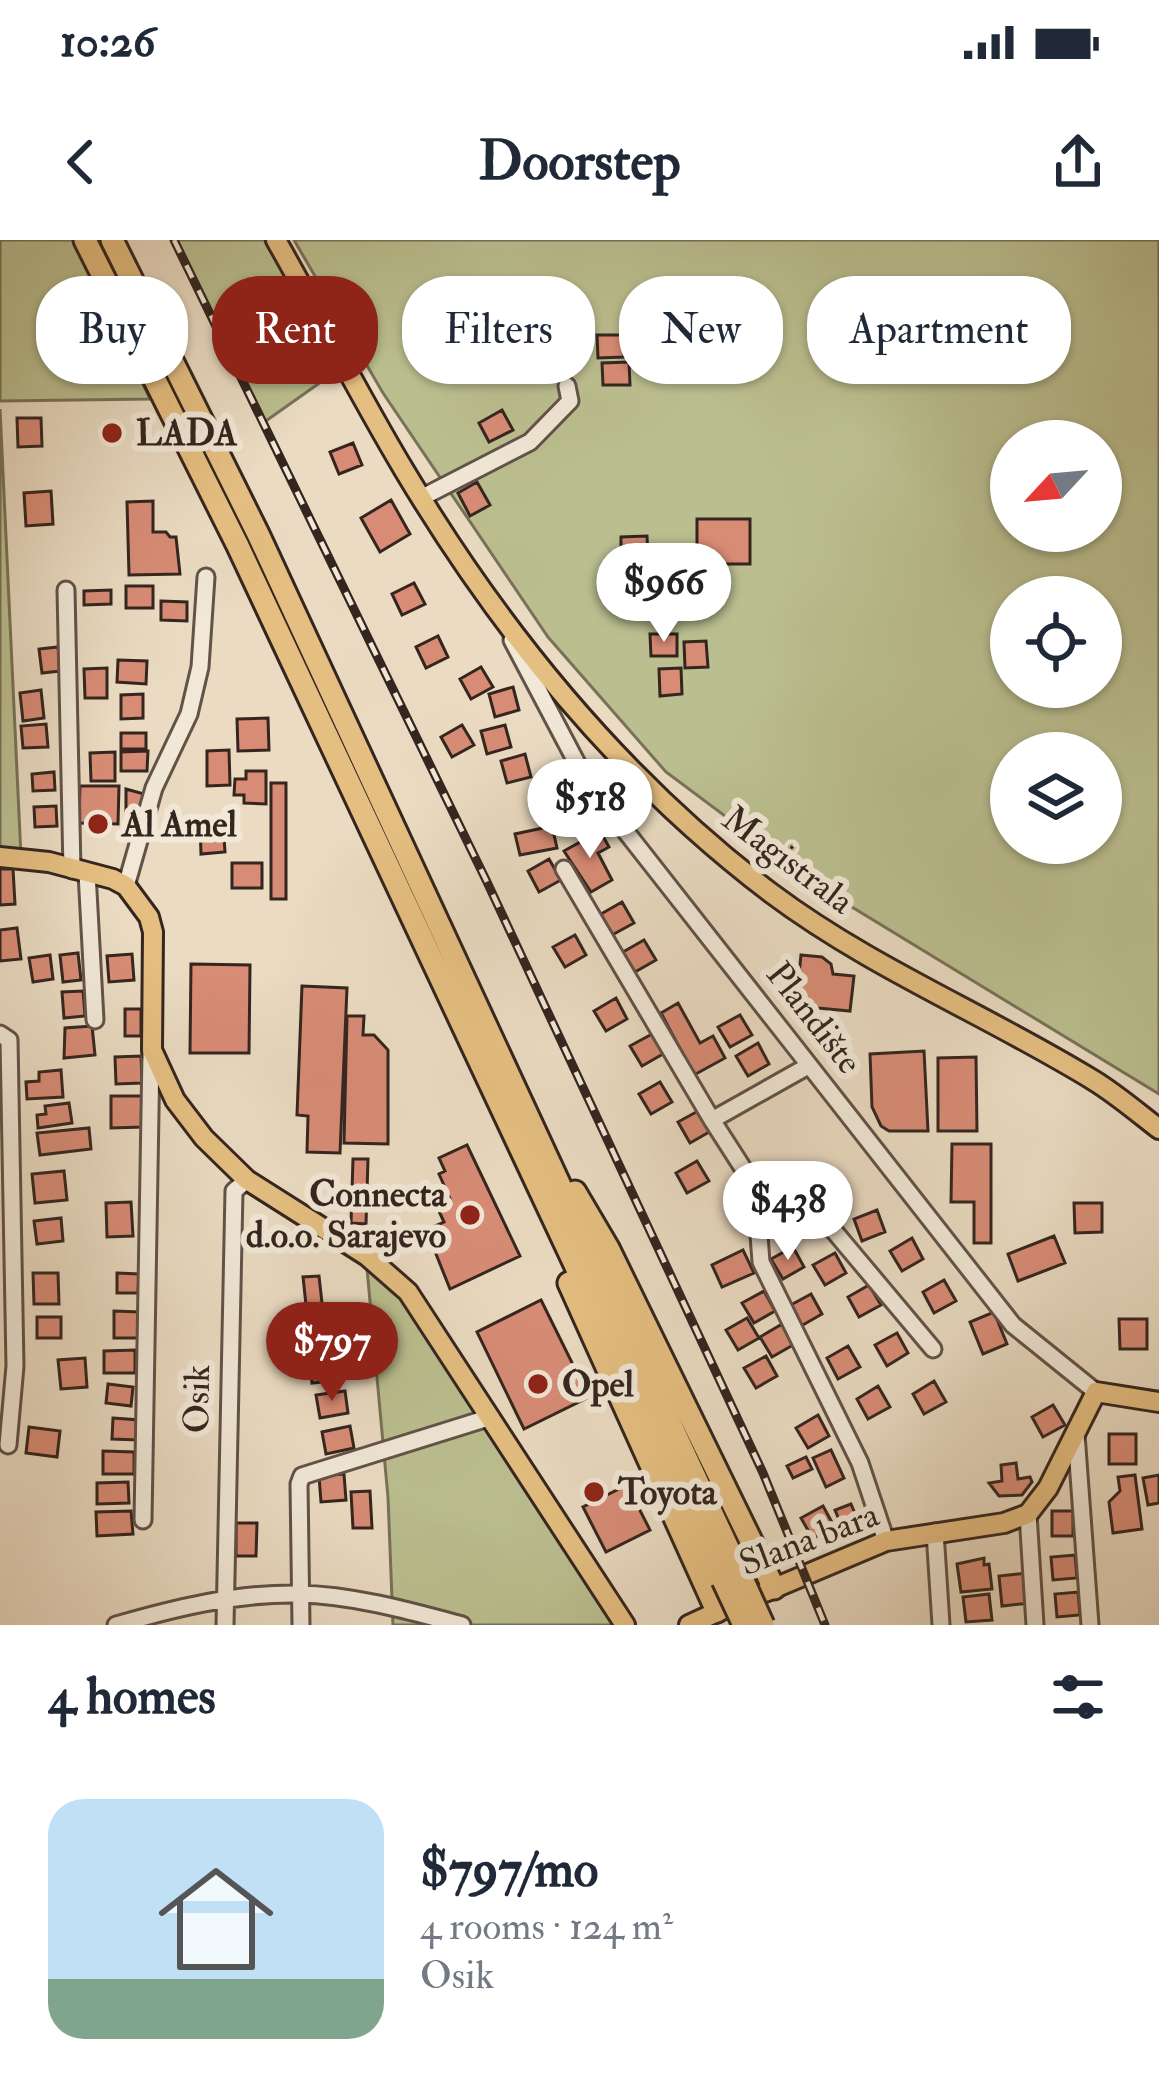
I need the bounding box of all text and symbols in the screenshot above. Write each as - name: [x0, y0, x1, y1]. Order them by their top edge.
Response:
- text: 10:26: [60, 14, 156, 70]
- text: Doorstep: [479, 128, 680, 196]
- icon: back: [48, 129, 114, 195]
- icon: share: [1045, 129, 1111, 195]
- chip: Buy: [36, 276, 188, 384]
- chip: Rent: [212, 276, 378, 384]
- chip: Filters: [402, 276, 595, 384]
- chip: New: [619, 276, 783, 384]
- chip: Apartment: [807, 276, 1071, 384]
- place label: LADA: [136, 411, 237, 456]
- marker: LADA: [99, 420, 125, 446]
- north arrow: [990, 420, 1122, 552]
- map controls: [990, 420, 1122, 864]
- pin: $966: [593, 543, 735, 645]
- text: $966: [623, 557, 705, 606]
- button: locate: [990, 576, 1122, 708]
- button: layers: [990, 732, 1122, 864]
- pin: $518: [519, 759, 661, 861]
- text: $518: [554, 773, 626, 822]
- street label: Magistrala: [713, 796, 864, 925]
- place label: Al Amel: [120, 802, 237, 847]
- marker: Al Amel: [85, 811, 111, 837]
- street label: Plandište: [756, 953, 872, 1083]
- pin: $438: [717, 1161, 859, 1263]
- place label: Connecta d.o.o. Sarajevo: [246, 1172, 447, 1258]
- text: $438: [750, 1175, 826, 1224]
- marker: Connecta d.o.o. Sarajevo: [457, 1202, 483, 1228]
- pin: $797: [261, 1302, 403, 1404]
- text: $797: [293, 1316, 371, 1365]
- place label: Opel: [562, 1362, 635, 1407]
- street label: Osik: [174, 1364, 220, 1434]
- marker: Opel: [525, 1371, 551, 1397]
- place label: Toyota: [617, 1470, 718, 1516]
- marker: Toyota: [581, 1479, 607, 1505]
- street label: Slana bara: [733, 1491, 886, 1586]
- icon: filters: [1045, 1664, 1111, 1730]
- text: 4 homes: [48, 1665, 216, 1729]
- text: $797/mo: [420, 1838, 598, 1902]
- icon: home: [144, 1847, 288, 1991]
- text: 4 rooms · 124 m²: [420, 1902, 673, 1951]
- text: Osik: [420, 1951, 494, 2000]

